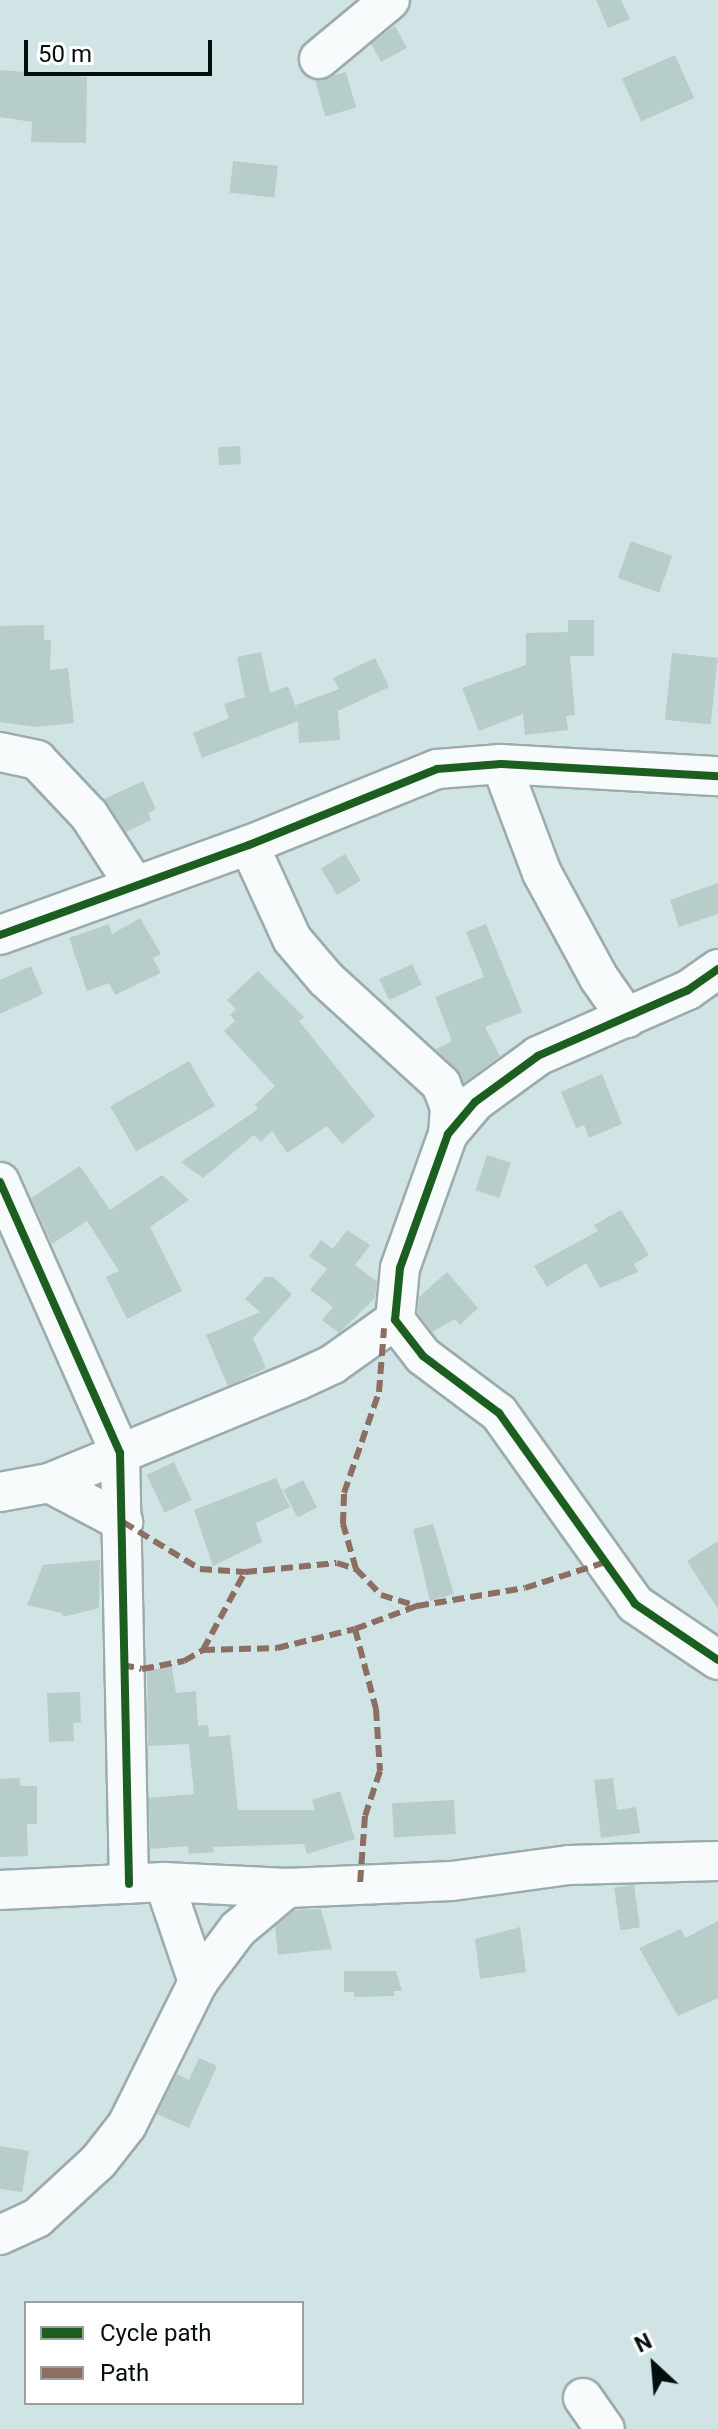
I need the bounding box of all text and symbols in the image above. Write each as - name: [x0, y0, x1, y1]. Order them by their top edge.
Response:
- scale bar: [28, 24, 216, 74]
- text: 50 m: [38, 40, 92, 68]
- legend: [24, 2301, 304, 2405]
- text: Cycle path: [100, 2319, 212, 2347]
- north arrow: [614, 2325, 694, 2405]
- text: N: [631, 2328, 656, 2358]
- text: Path: [100, 2359, 149, 2387]

